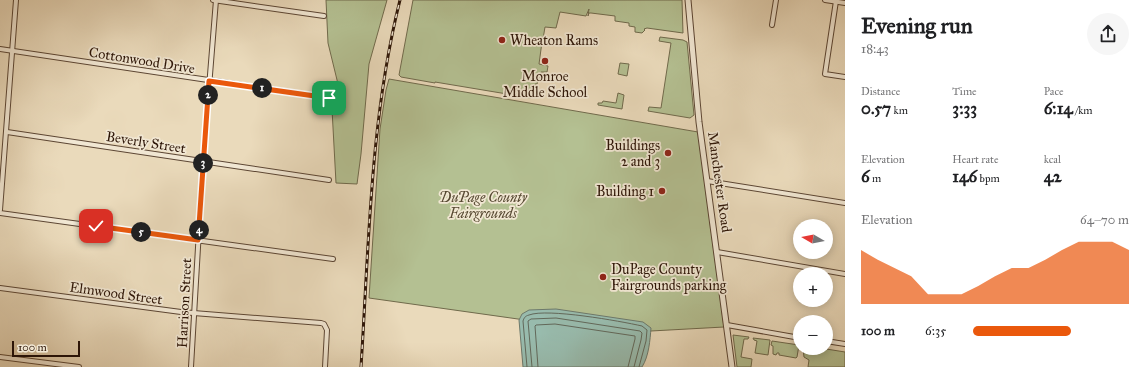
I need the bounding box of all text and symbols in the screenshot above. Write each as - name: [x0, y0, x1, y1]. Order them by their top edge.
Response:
- text: Evening run: [861, 12, 973, 39]
- button: share: [1087, 13, 1129, 55]
- place label: Wheaton Rams: [510, 32, 598, 49]
- marker: Wheaton Rams: [497, 35, 507, 45]
- text: 18:43: [861, 41, 889, 57]
- street label: Cottonwood Drive: [88, 44, 196, 77]
- marker: Monroe Middle School: [540, 56, 550, 66]
- place label: Monroe Middle School: [503, 68, 588, 101]
- pin: 1: [252, 78, 272, 98]
- text: 1: [260, 81, 264, 94]
- pin: [312, 81, 346, 115]
- pin: 2: [198, 85, 218, 105]
- text: Distance: [861, 85, 900, 98]
- text: Time: [952, 85, 977, 98]
- text: Pace: [1044, 85, 1064, 98]
- icon: arrive: [318, 87, 340, 109]
- text: 2: [205, 88, 211, 101]
- text: 0.57: [861, 98, 891, 119]
- text: 3:33: [952, 98, 977, 119]
- text: 6:14: [1044, 98, 1073, 119]
- text: km: [891, 104, 908, 117]
- text: /km: [1073, 104, 1093, 117]
- street label: Beverly Street: [105, 128, 187, 157]
- street label: Manchester Road: [704, 131, 735, 233]
- place label: Buildings 2 and 3: [606, 137, 660, 170]
- marker: Buildings 2 and 3: [663, 148, 673, 158]
- pin: 3: [193, 153, 213, 173]
- text: Elevation: [861, 153, 905, 166]
- text: Heart rate: [952, 153, 999, 166]
- text: kcal: [1044, 153, 1061, 166]
- text: 3: [201, 156, 205, 169]
- text: 6: [861, 166, 870, 187]
- text: 146: [952, 166, 977, 187]
- text: 42: [1044, 166, 1062, 187]
- text: m: [870, 172, 881, 185]
- text: bpm: [977, 172, 1000, 185]
- place label: Building 1: [596, 183, 654, 200]
- marker: Building 1: [657, 186, 667, 196]
- park label: DuPage County Fairgrounds: [439, 189, 528, 222]
- pin: [79, 209, 113, 243]
- text: Elevation: [861, 212, 913, 228]
- text: 64–70 m: [1080, 212, 1129, 228]
- icon: check: [85, 215, 107, 237]
- north arrow: [793, 219, 833, 259]
- map controls: [793, 219, 833, 355]
- pin: 4: [189, 220, 209, 240]
- pin: 5: [131, 222, 151, 242]
- text: 4: [196, 223, 202, 236]
- text: 5: [138, 225, 144, 238]
- street label: Harrison Street: [174, 258, 195, 348]
- place label: DuPage County Fairgrounds parking: [611, 261, 727, 294]
- button: +: [793, 267, 833, 307]
- marker: DuPage County Fairgrounds parking: [598, 272, 608, 282]
- street label: Elmwood Street: [68, 279, 164, 308]
- button: −: [793, 315, 833, 355]
- text: 100 m: [861, 323, 895, 339]
- text: 6:35: [925, 323, 946, 339]
- scale bar: [12, 339, 80, 358]
- text: 100 m: [18, 341, 47, 354]

